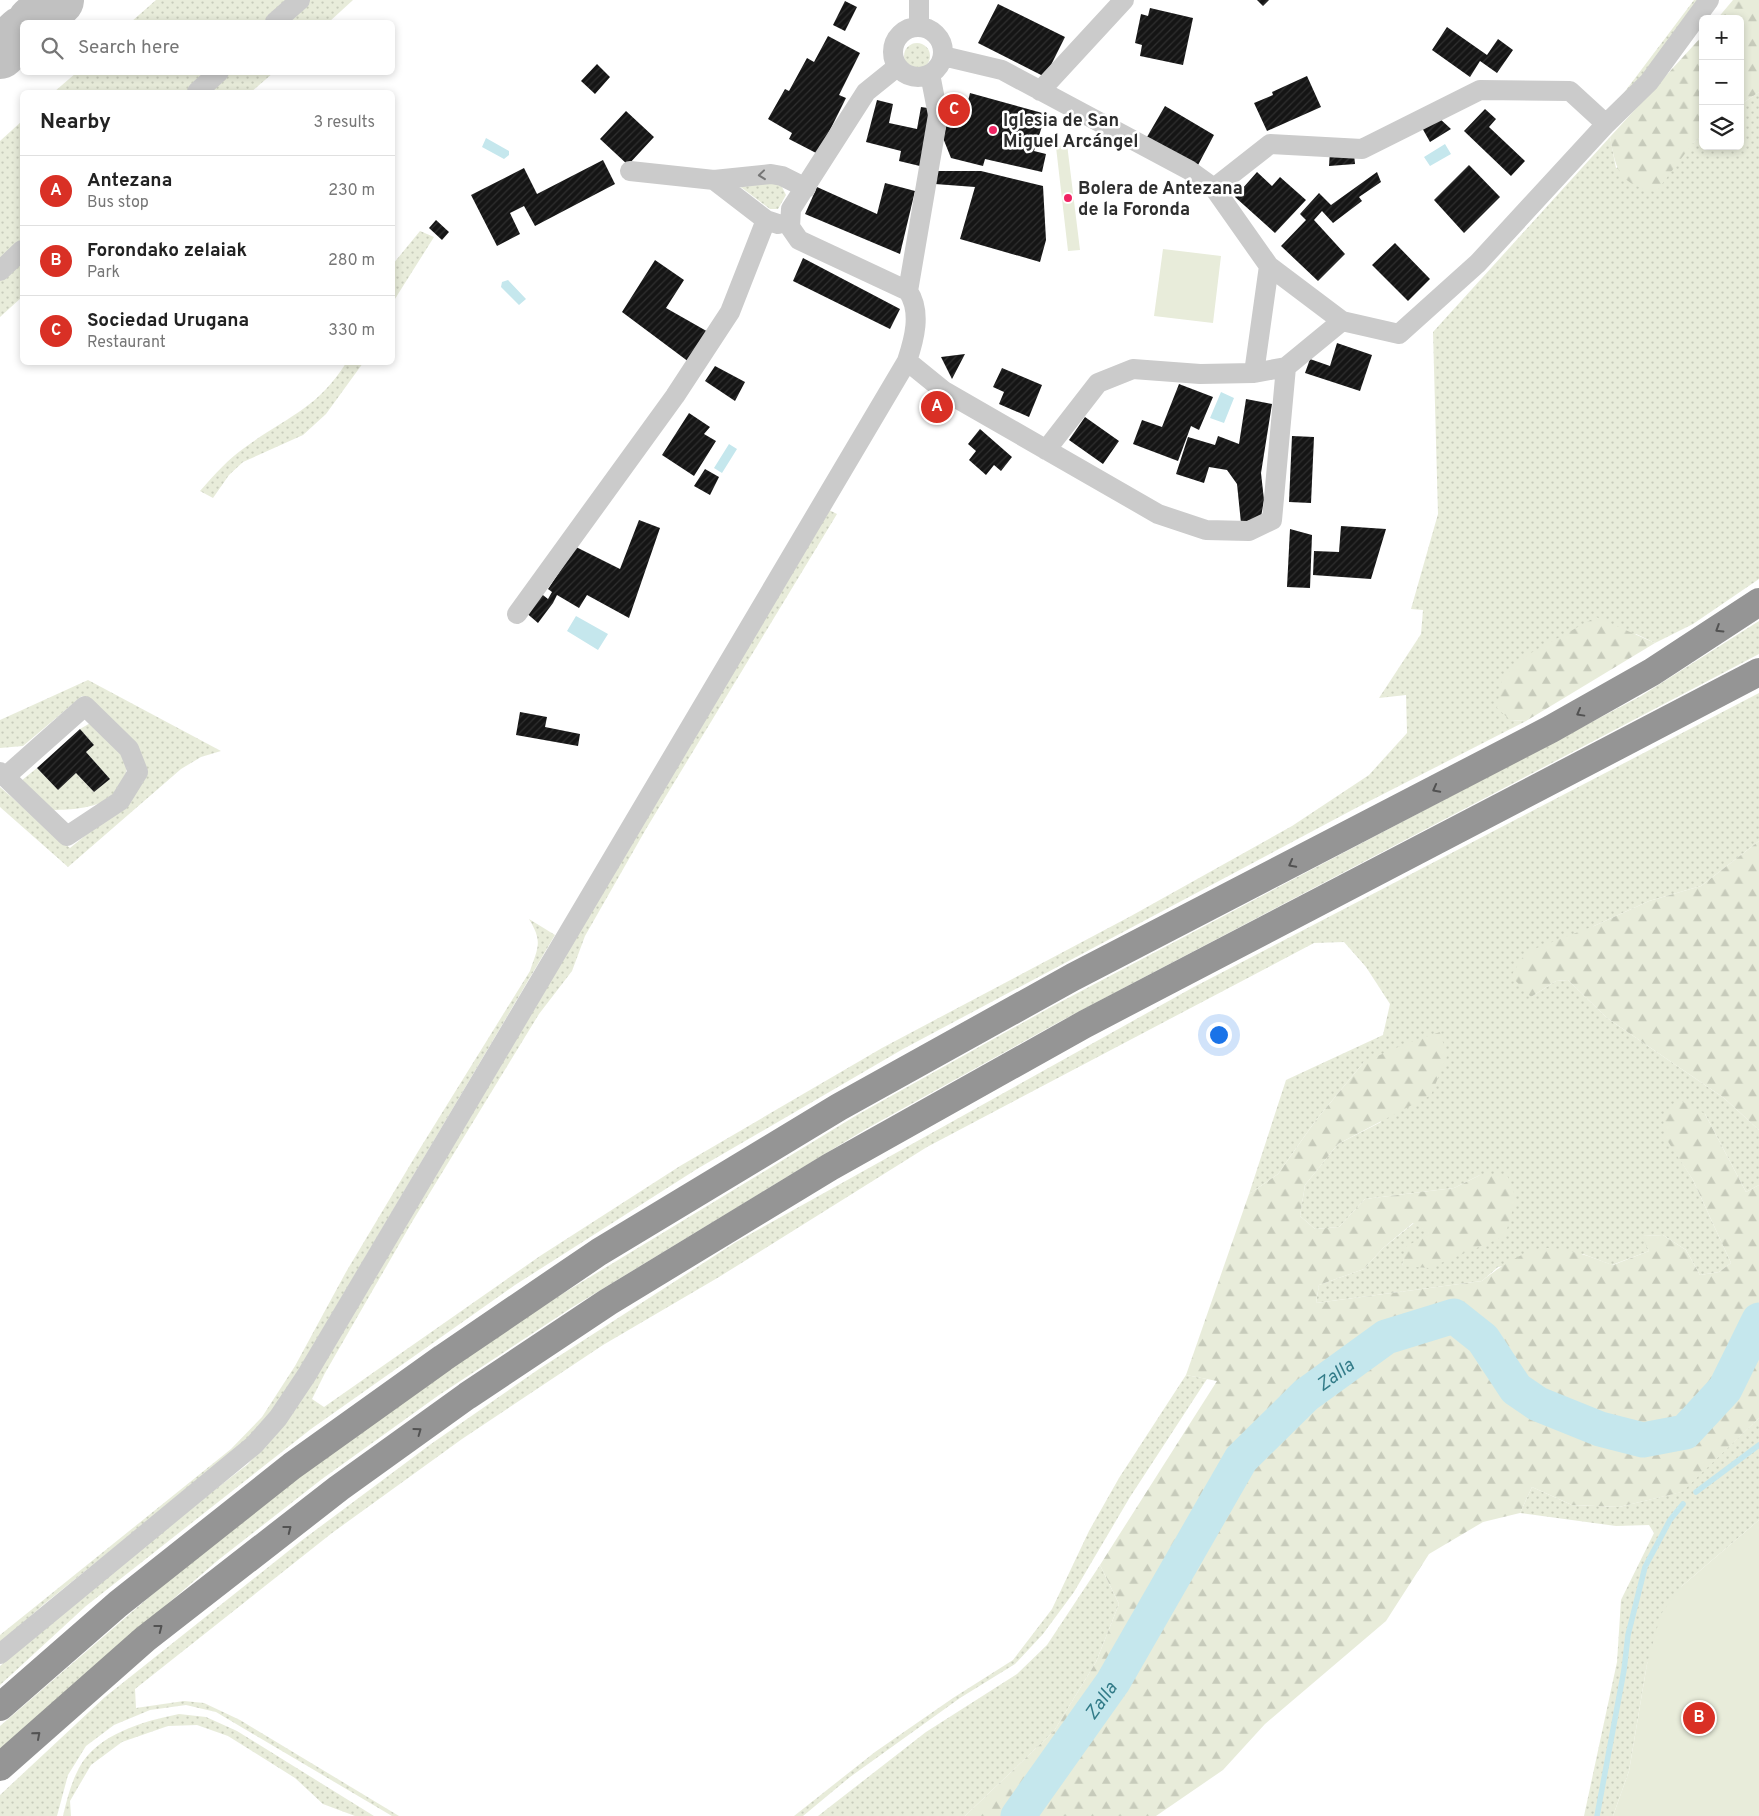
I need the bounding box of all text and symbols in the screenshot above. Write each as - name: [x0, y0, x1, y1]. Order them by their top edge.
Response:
- map controls: [1699, 15, 1744, 150]
- button: +: [1699, 15, 1744, 60]
- search box: [20, 20, 395, 75]
- icon: search: [38, 34, 66, 62]
- text: Search here: [78, 36, 180, 60]
- button: −: [1699, 60, 1744, 105]
- pin: C: [938, 91, 970, 129]
- button: layers: [1699, 105, 1744, 150]
- text: Nearby: [40, 109, 111, 136]
- place label: Iglesia de San Miguel Arcángel: [1003, 110, 1139, 154]
- text: 3 results: [313, 113, 375, 133]
- marker: Iglesia de San Miguel Arcángel: [987, 124, 999, 136]
- text: Antezana: [87, 169, 172, 193]
- one-way arrow: [757, 170, 765, 181]
- place label: Bolera de Antezana de la Foronda: [1078, 178, 1243, 222]
- text: A: [50, 181, 62, 201]
- text: 230 m: [328, 181, 375, 201]
- marker: Bolera de Antezana de la Foronda: [1062, 192, 1074, 204]
- text: Bus stop: [87, 193, 149, 213]
- text: Forondako zelaiak: [87, 239, 247, 263]
- text: B: [50, 251, 62, 271]
- text: 280 m: [328, 251, 375, 271]
- text: Park: [87, 263, 120, 283]
- text: Sociedad Urugana: [87, 309, 249, 333]
- text: C: [51, 321, 61, 341]
- text: 330 m: [328, 321, 375, 341]
- text: Restaurant: [87, 333, 166, 353]
- pin: A: [921, 388, 953, 426]
- one-way arrow: [1715, 623, 1724, 633]
- one-way arrow: [1576, 706, 1585, 716]
- one-way arrow: [1432, 783, 1441, 793]
- one-way arrow: [1288, 858, 1297, 868]
- your location: [1206, 1022, 1232, 1048]
- water label: Zalla: [1312, 1354, 1360, 1398]
- one-way arrow: [412, 1429, 421, 1437]
- one-way arrow: [282, 1525, 291, 1534]
- one-way arrow: [153, 1626, 162, 1634]
- water label: Zalla: [1080, 1678, 1124, 1725]
- pin: B: [1683, 1699, 1715, 1737]
- one-way arrow: [31, 1732, 40, 1741]

